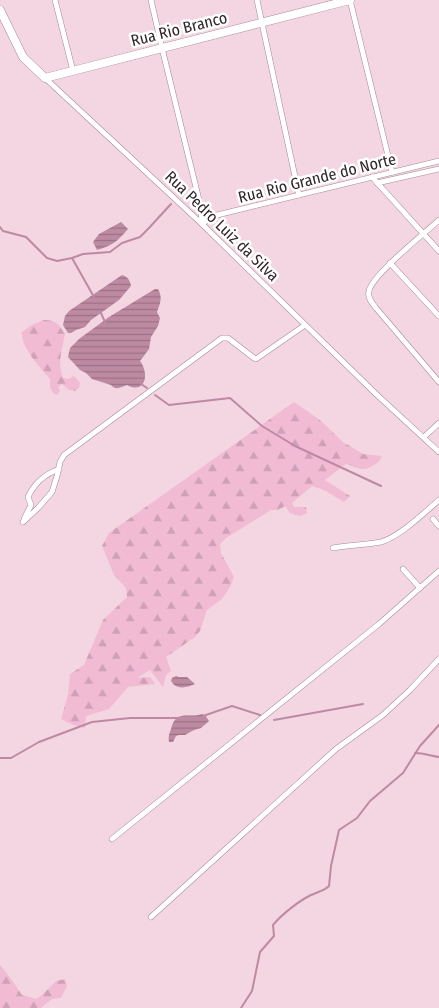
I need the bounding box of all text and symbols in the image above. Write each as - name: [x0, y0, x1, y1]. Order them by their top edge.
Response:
- street label: Rua Rio Branco: [129, 8, 229, 50]
- street label: Rua Rio Grande do Norte: [236, 149, 398, 207]
- street label: Rua Pedro Luiz da Silva: [161, 167, 283, 285]

